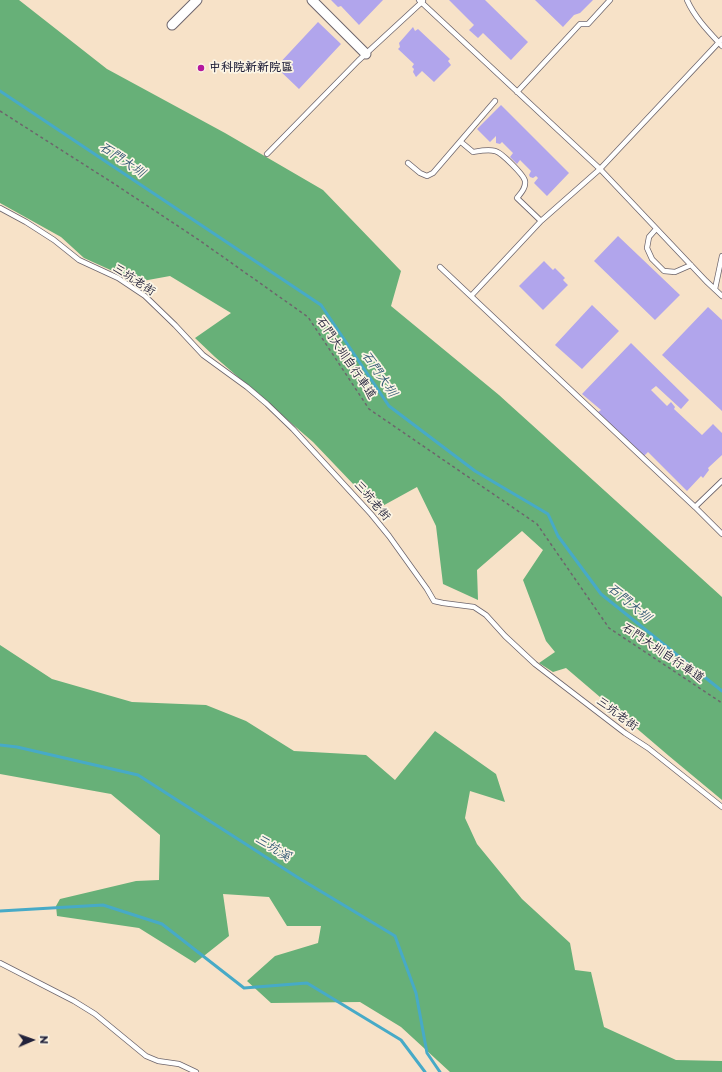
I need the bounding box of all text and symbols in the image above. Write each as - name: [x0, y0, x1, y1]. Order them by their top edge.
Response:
- place label: 中科院新新院區: [209, 61, 293, 75]
- marker: 中科院新新院區: [196, 63, 206, 73]
- water label: 石門大圳: [96, 139, 148, 181]
- street label: 三坑老街: [110, 261, 158, 299]
- street label: 石門大圳自行車道: [313, 314, 379, 402]
- water label: 石門大圳: [358, 348, 400, 400]
- street label: 三坑老街: [351, 478, 393, 524]
- water label: 石門大圳: [604, 580, 654, 626]
- street label: 石門大圳自行車道: [619, 620, 707, 686]
- street label: 三坑老街: [593, 694, 641, 734]
- water label: 三坑溪: [252, 831, 294, 865]
- north arrow: [12, 1020, 52, 1060]
- text: N: [36, 1035, 53, 1044]

